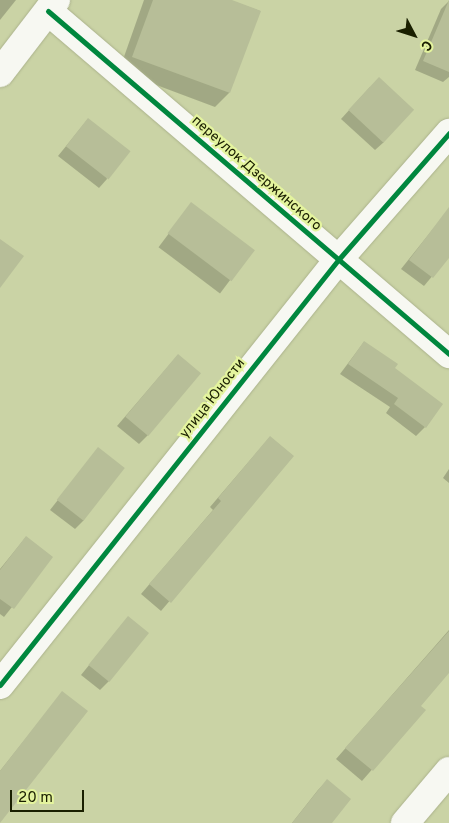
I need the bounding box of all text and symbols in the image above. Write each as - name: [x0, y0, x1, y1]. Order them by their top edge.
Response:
- north arrow: [389, 10, 439, 60]
- text: С: [416, 36, 435, 54]
- street label: переулок Дзержинского: [188, 113, 324, 235]
- street label: улица Юности: [177, 356, 249, 442]
- scale bar: [12, 780, 86, 812]
- text: 20 m: [18, 789, 53, 808]

